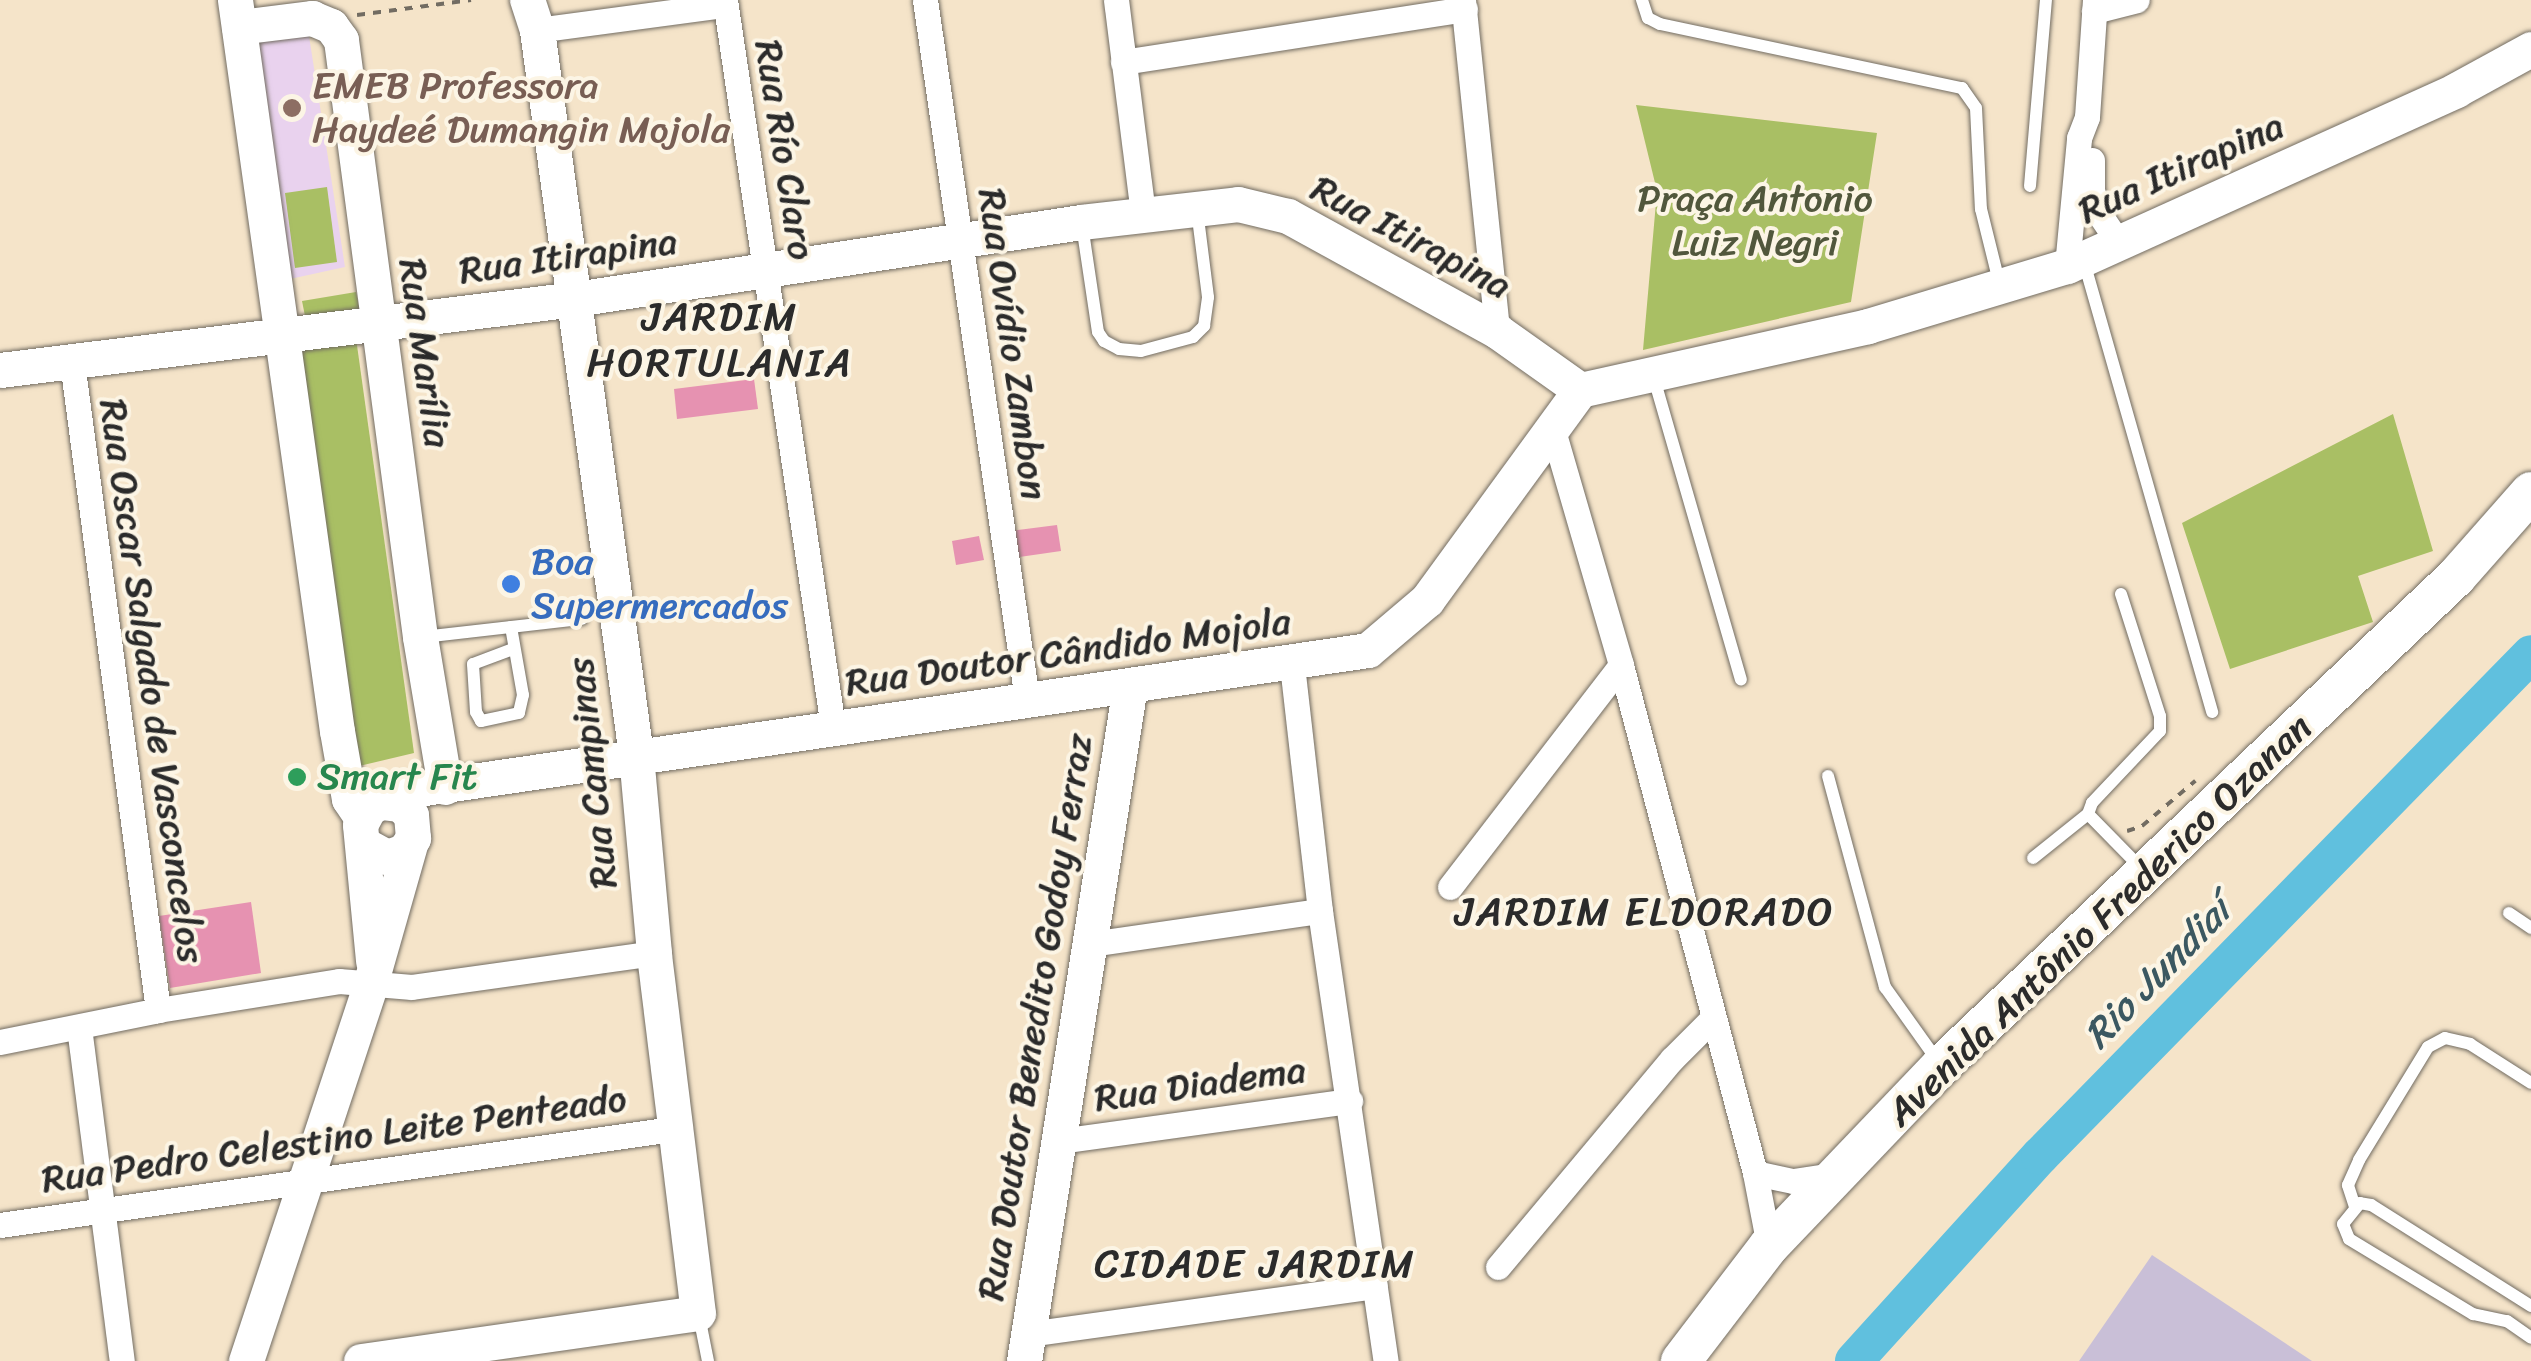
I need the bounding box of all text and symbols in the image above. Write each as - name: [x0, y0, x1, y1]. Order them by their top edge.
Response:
- street label: Rua Río Claro: [745, 36, 825, 264]
- place label: EMEB Professora Haydeé Dumangin Mojola: [312, 63, 730, 152]
- marker: EMEB Professora Haydeé Dumangin Mojola: [281, 97, 303, 119]
- street label: Rua Itirapina: [2072, 103, 2290, 233]
- street label: Rua Itirapina: [1303, 165, 1519, 309]
- park label: Praça Antonio Luiz Negri: [1637, 176, 1873, 266]
- street label: Rua Ovídio Zambon: [969, 185, 1057, 503]
- street label: Rua Itirapina: [456, 218, 680, 294]
- street label: Rua Marília: [389, 256, 461, 450]
- district label: JARDIM HORTULANIA: [588, 293, 852, 387]
- street label: Rua Oscar Salgado de Vasconcelos: [90, 397, 214, 965]
- place label: Boa Supermercados: [531, 539, 788, 628]
- marker: Boa Supermercados: [500, 573, 522, 595]
- street label: Rua Doutor Cândido Mojola: [842, 598, 1294, 706]
- street label: Rua Campinas: [557, 655, 627, 891]
- street label: Avenida Antônio Frederico Ozanan: [1876, 704, 2322, 1136]
- street label: Rua Doutor Benedito Godoy Ferraz: [968, 730, 1102, 1304]
- place label: Smart Fit: [317, 754, 478, 800]
- marker: Smart Fit: [286, 766, 308, 788]
- district label: JARDIM ELDORADO: [1457, 888, 1833, 936]
- water label: Rio Jundiaí: [2073, 888, 2241, 1058]
- street label: Rua Diadema: [1092, 1047, 1308, 1121]
- street label: Rua Pedro Celestino Leite Penteado: [36, 1075, 632, 1203]
- district label: CIDADE JARDIM: [1096, 1240, 1414, 1288]

